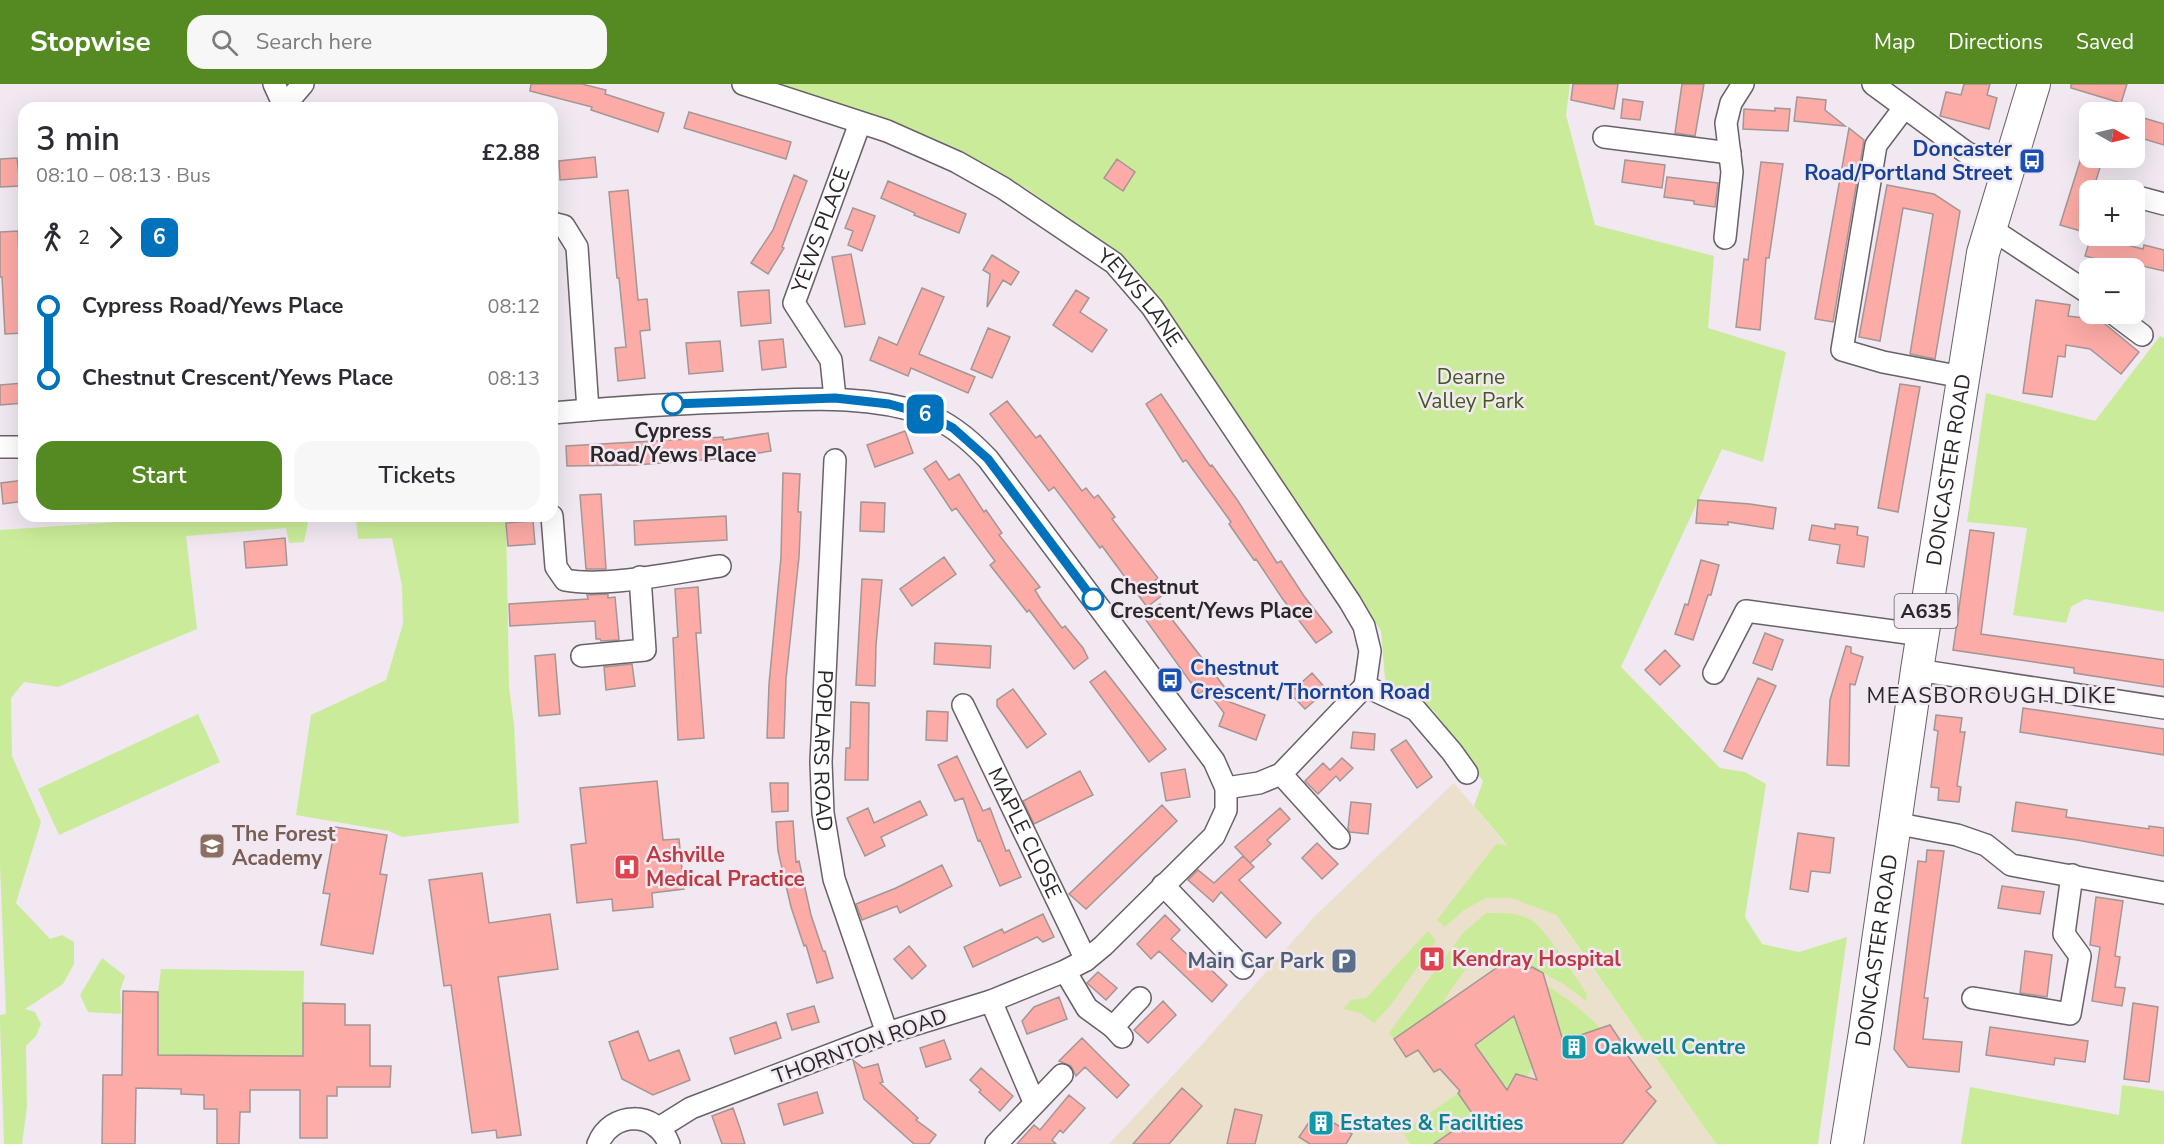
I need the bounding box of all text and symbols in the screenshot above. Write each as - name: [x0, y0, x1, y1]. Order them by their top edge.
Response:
- search box: [187, 15, 607, 69]
- text: Stopwise: [30, 23, 151, 61]
- icon: search: [208, 26, 241, 59]
- text: Search here: [256, 27, 372, 57]
- text: Map: [1874, 28, 1915, 56]
- text: Directions: [1948, 28, 2043, 56]
- text: Saved: [2076, 28, 2134, 56]
- north arrow: [2079, 102, 2145, 168]
- map controls: [2079, 102, 2145, 324]
- text: 3 min: [36, 117, 120, 162]
- place label: Doncaster Road/Portland Street: [1804, 135, 2013, 187]
- text: £2.88: [482, 138, 540, 168]
- bus stop icon: Doncaster Road/Portland Street: [2017, 146, 2047, 176]
- text: 08:10 – 08:13 · Bus: [36, 162, 211, 189]
- street label: YEWS PLACE: [785, 163, 857, 298]
- button: +: [2079, 180, 2145, 246]
- icon: walk: [36, 221, 69, 254]
- icon: forward: [99, 221, 132, 254]
- text: 6: [153, 223, 166, 251]
- text: 2: [78, 224, 90, 251]
- street label: YEWS LANE: [1091, 241, 1189, 352]
- button: −: [2079, 258, 2145, 324]
- text: Cypress Road/Yews Place: [82, 291, 344, 321]
- text: 08:12: [487, 293, 540, 320]
- text: Chestnut Crescent/Yews Place: [82, 363, 393, 393]
- park label: Dearne Valley Park: [1417, 363, 1524, 415]
- text: 08:13: [487, 365, 540, 392]
- street label: DONCASTER ROAD: [1920, 372, 1978, 568]
- marker: Cypress Road/Yews Place: [662, 393, 684, 415]
- line badge: 6: [906, 394, 944, 434]
- text: 6: [919, 400, 931, 428]
- place label: Cypress Road/Yews Place: [590, 417, 756, 469]
- button: Start: [36, 441, 282, 510]
- button: Tickets: [294, 441, 540, 510]
- place label: Chestnut Crescent/Yews Place: [1110, 573, 1313, 625]
- marker: Chestnut Crescent/Yews Place: [1082, 588, 1104, 610]
- road number: A635: [1894, 594, 1958, 628]
- place label: Chestnut Crescent/Thornton Road: [1190, 654, 1430, 706]
- bus stop icon: Chestnut Crescent/Thornton Road: [1155, 665, 1185, 695]
- street label: POPLARS ROAD: [807, 669, 840, 834]
- district label: MEASBOROUGH DIKE: [1867, 681, 2117, 711]
- street label: MAPLE CLOSE: [981, 763, 1068, 903]
- place label: The Forest Academy: [232, 820, 336, 872]
- school or university icon: The Forest Academy: [197, 831, 227, 861]
- place label: Ashville Medical Practice: [646, 841, 805, 893]
- hospital icon: Ashville Medical Practice: [612, 852, 642, 882]
- street label: DONCASTER ROAD: [1849, 852, 1904, 1048]
- hospital icon: Kendray Hospital: [1417, 944, 1447, 974]
- place label: Kendray Hospital: [1452, 945, 1621, 973]
- parking icon: Main Car Park: [1329, 946, 1359, 976]
- place label: Main Car Park: [1188, 947, 1325, 975]
- street label: THORNTON ROAD: [769, 1001, 951, 1091]
- building icon: Oakwell Centre: [1559, 1032, 1589, 1062]
- place label: Oakwell Centre: [1594, 1033, 1746, 1061]
- building icon: Estates & Facilities: [1306, 1108, 1336, 1138]
- place label: Estates & Facilities: [1340, 1109, 1524, 1137]

